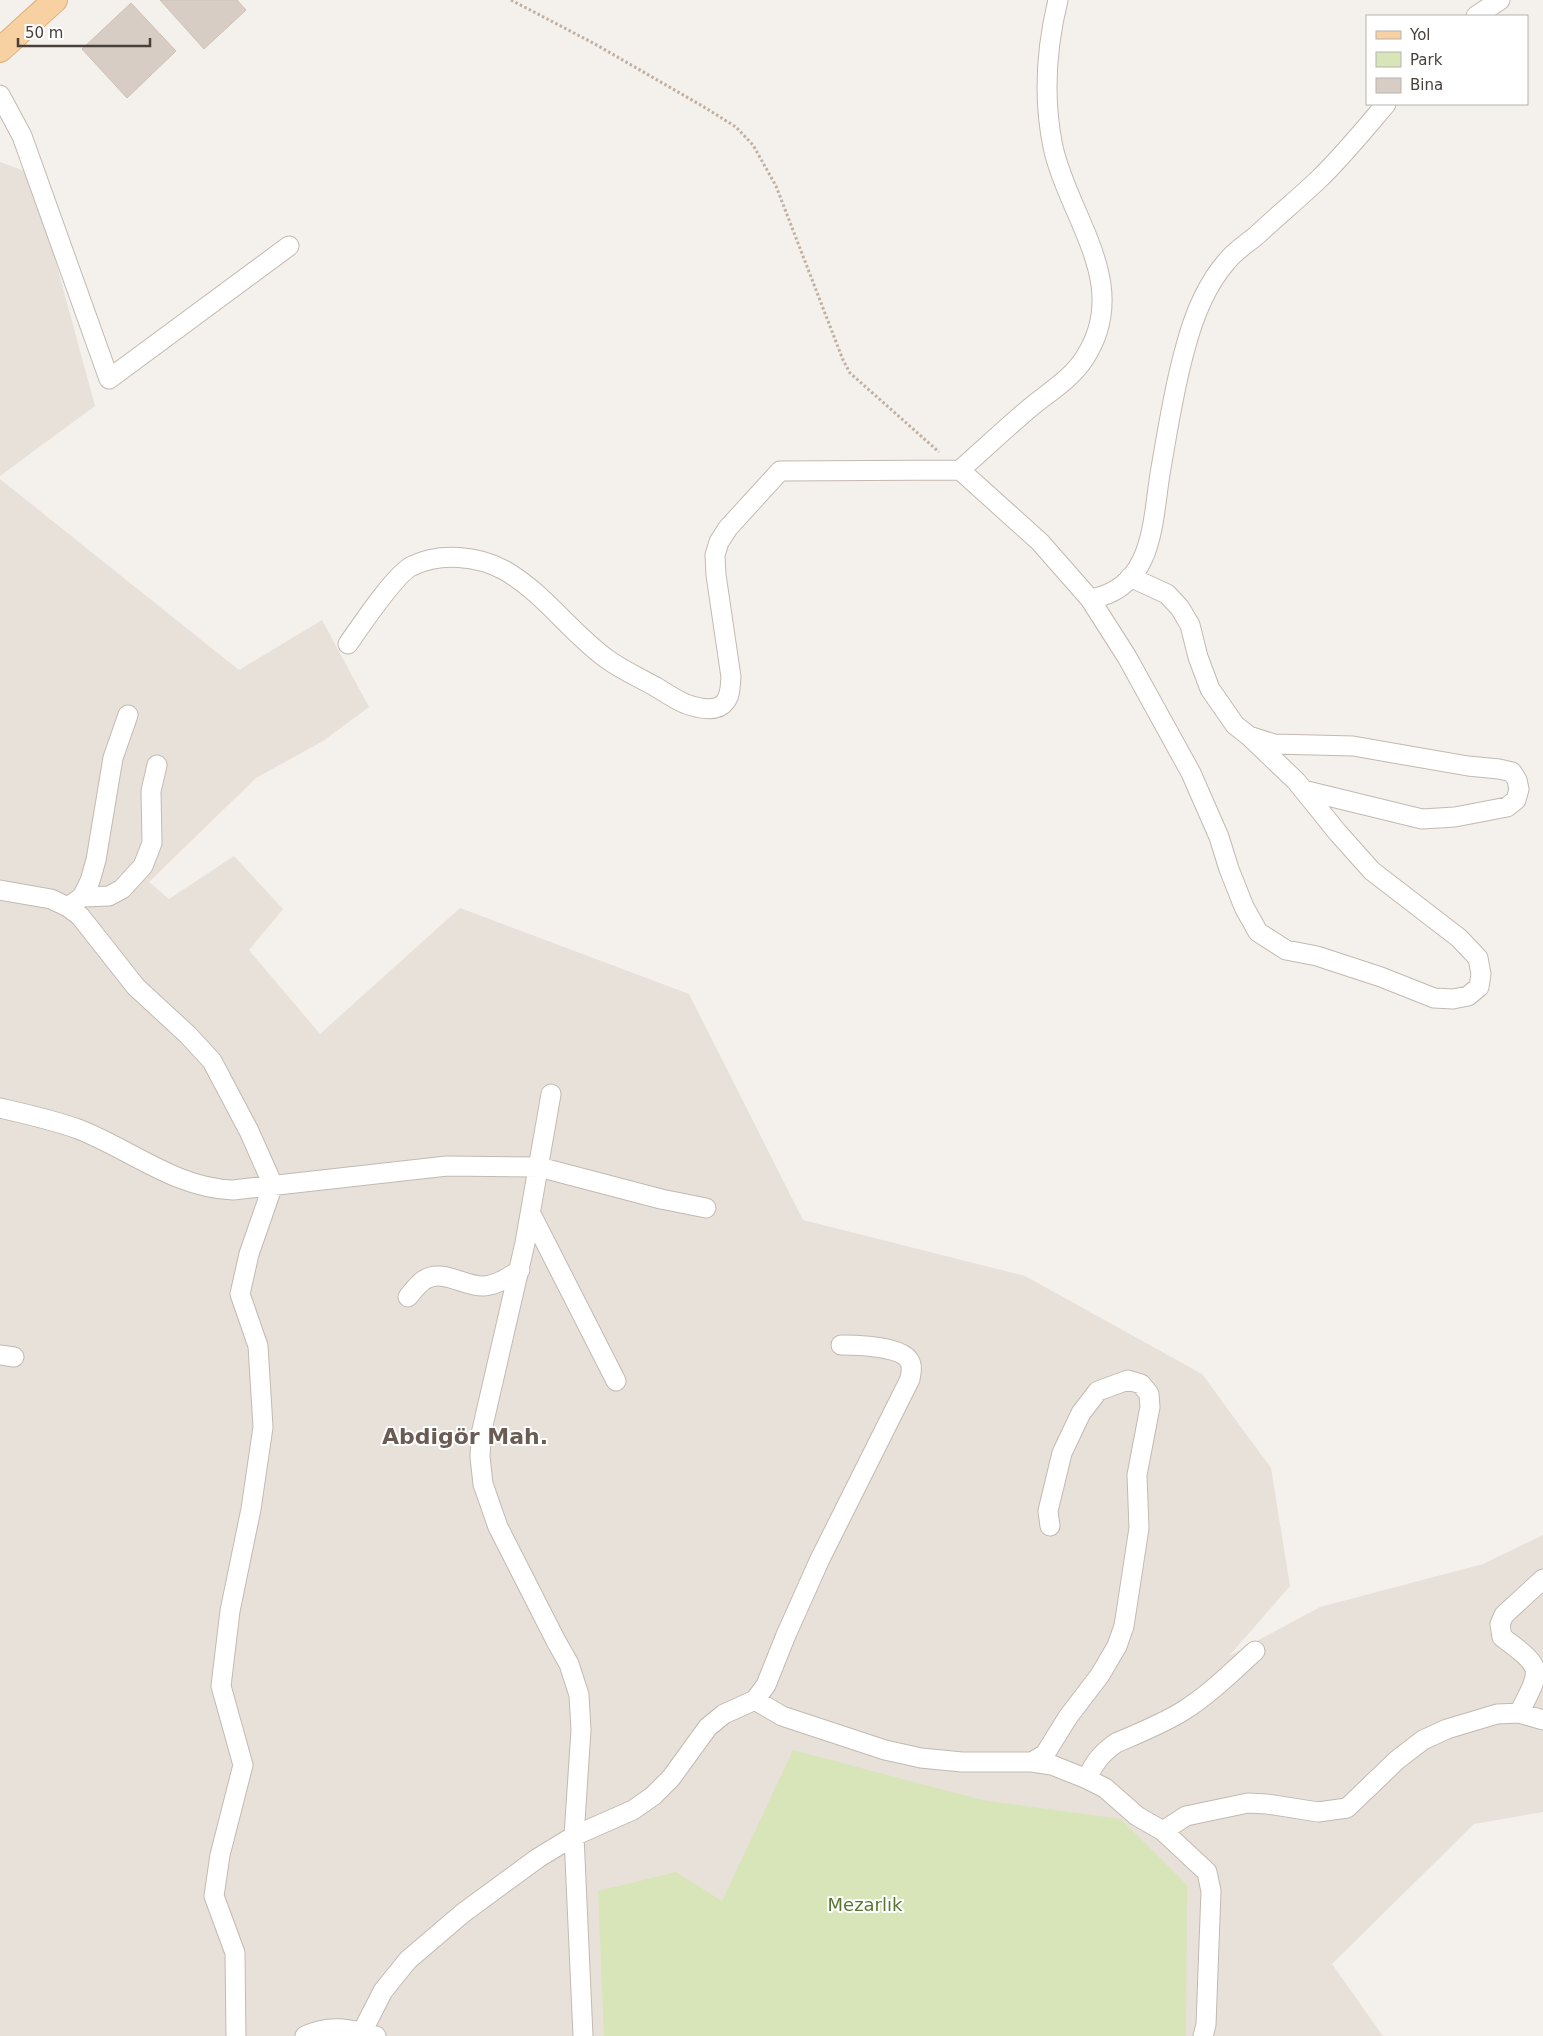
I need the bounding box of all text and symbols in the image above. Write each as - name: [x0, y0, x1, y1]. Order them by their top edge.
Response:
- scale bar: [18, 15, 150, 47]
- legend: [1366, 15, 1528, 105]
- text: 50 m: [25, 24, 63, 42]
- text: Yol: [1409, 26, 1431, 44]
- text: Park: [1410, 51, 1443, 69]
- text: Bina: [1410, 76, 1443, 94]
- district label: Abdigör Mah.: [382, 1424, 548, 1449]
- park label: Mezarlık: [828, 1894, 903, 1915]

